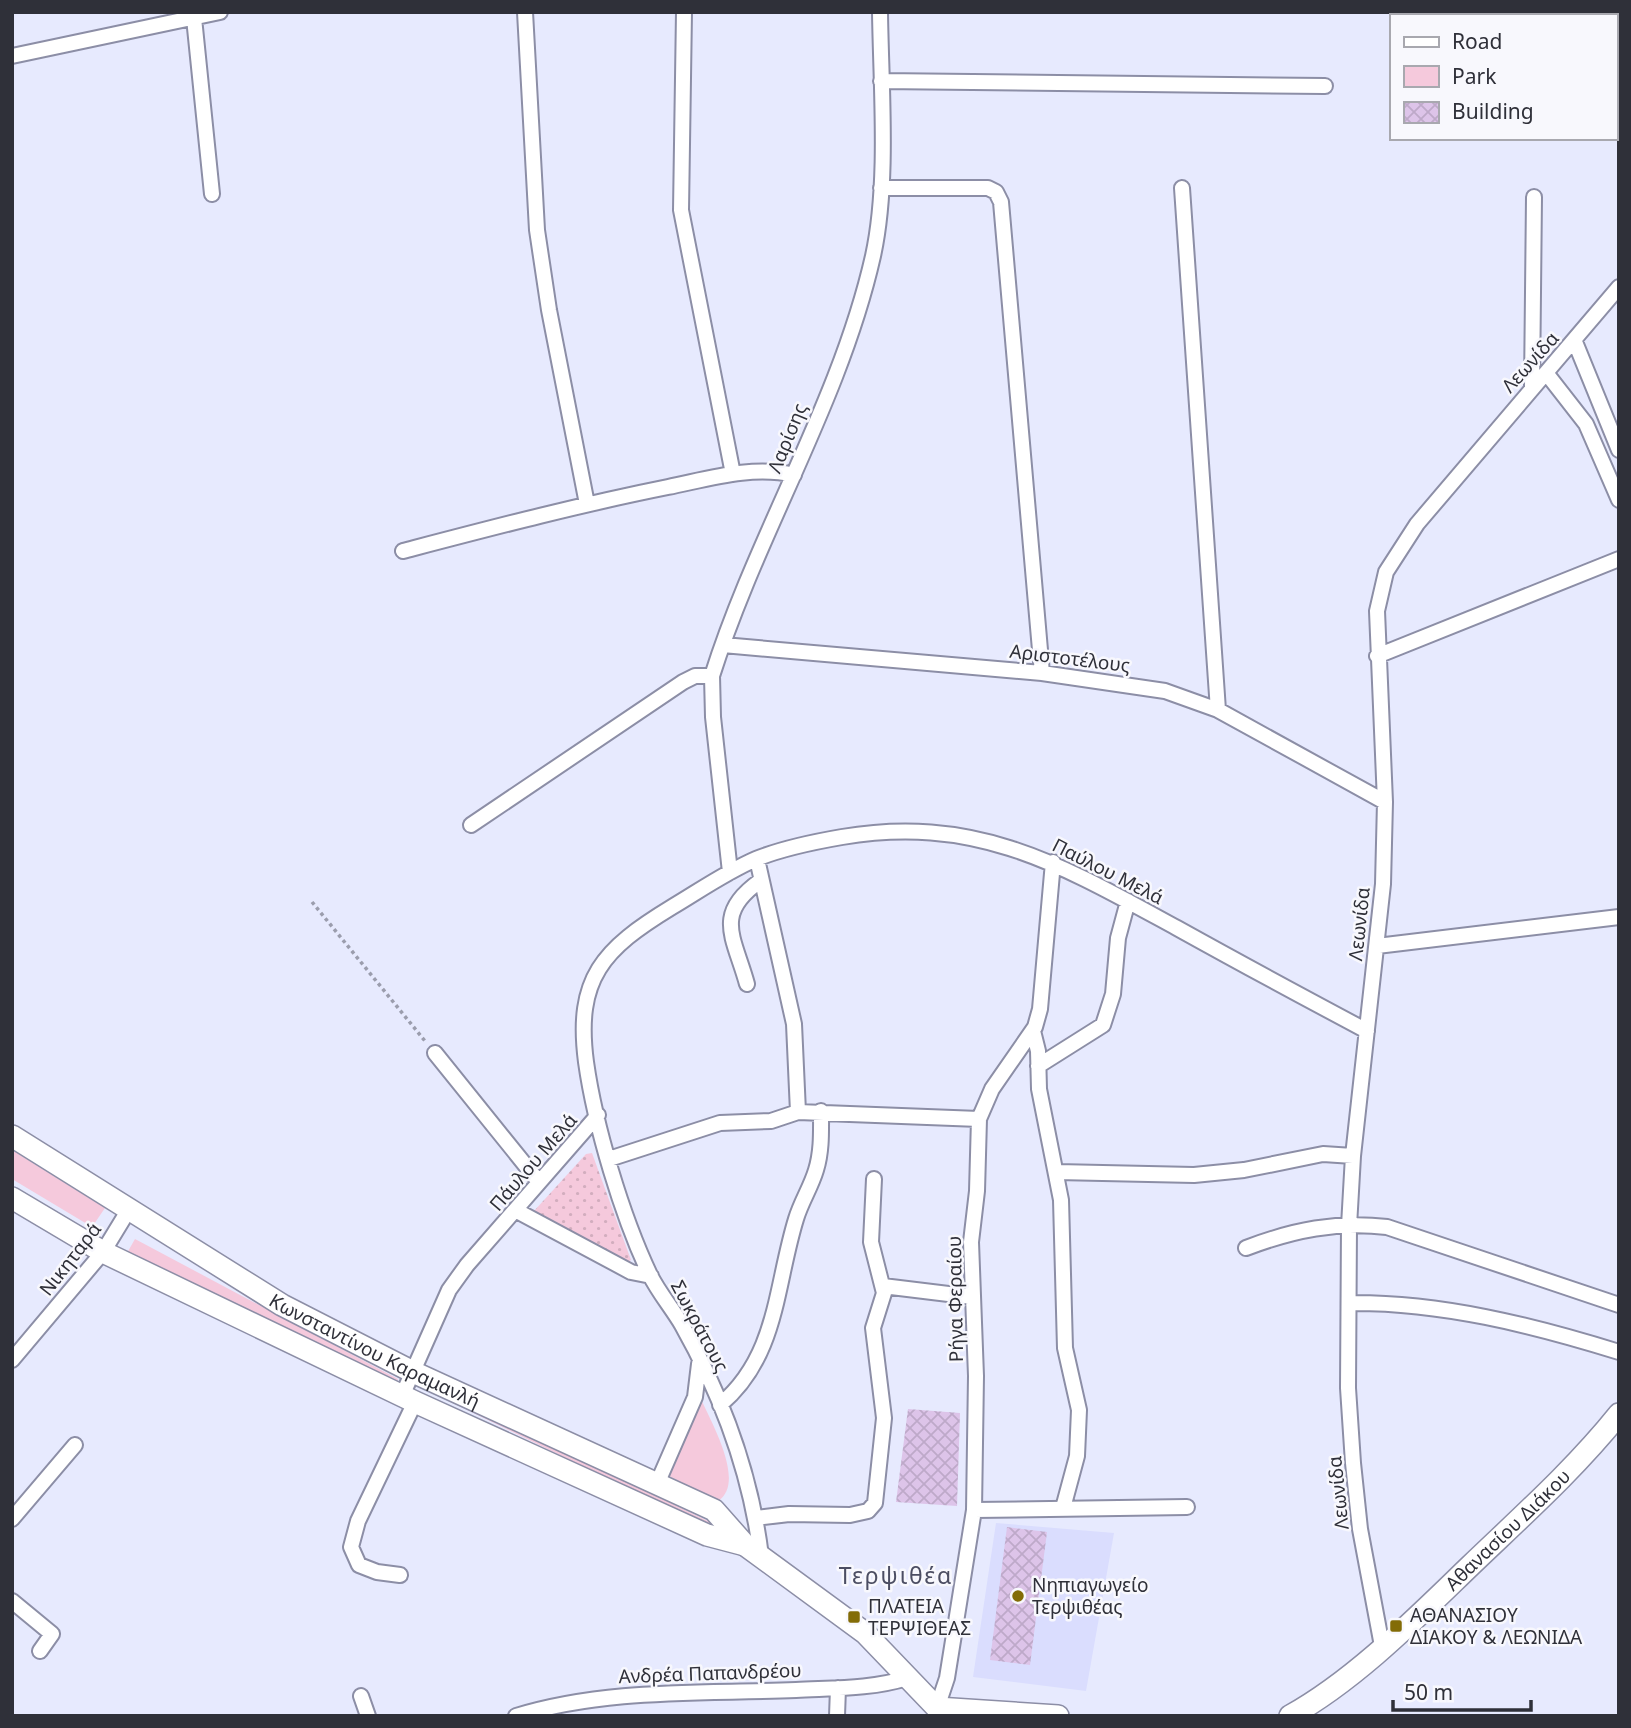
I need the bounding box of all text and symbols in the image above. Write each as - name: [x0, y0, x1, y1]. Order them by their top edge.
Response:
- legend: [1390, 14, 1617, 140]
- text: Road: [1452, 27, 1502, 55]
- text: Park: [1452, 62, 1497, 90]
- text: Building: [1452, 97, 1534, 125]
- street label: Λεωνίδα: [1496, 326, 1564, 398]
- street label: Λαρίσης: [761, 399, 813, 477]
- street label: Αριστοτέλους: [1008, 638, 1132, 678]
- street label: Παύλου Μελά: [1048, 832, 1168, 910]
- street label: Λεωνίδα: [1342, 886, 1376, 962]
- street label: Πάυλου Μελά: [483, 1108, 583, 1216]
- street label: Νικηταρά: [33, 1217, 107, 1301]
- street label: Ρήγα Φεραίου: [941, 1236, 969, 1362]
- street label: Σωκράτους: [665, 1276, 735, 1376]
- street label: Κωνσταντίνου Καραμανλή: [264, 1287, 484, 1414]
- street label: Λεωνίδα: [1321, 1455, 1355, 1531]
- street label: Αθανασίου Διάκου: [1439, 1463, 1576, 1596]
- district label: Τερψιθέα: [839, 1559, 953, 1591]
- place label: Νηπιαγωγείο Τερψιθέας: [1032, 1572, 1148, 1620]
- marker: Νηπιαγωγείο Τερψιθέας: [1010, 1588, 1026, 1604]
- place label: ΠΛΑΤΕΙΑ ΤΕΡΨΙΘΕΑΣ: [868, 1593, 971, 1641]
- place label: ΑΘΑΝΑΣΙΟΥ ΔΙΑΚΟΥ & ΛΕΩΝΙΔΑ: [1410, 1602, 1583, 1650]
- marker: ΠΛΑΤΕΙΑ ΤΕΡΨΙΘΕΑΣ: [846, 1609, 862, 1625]
- marker: ΑΘΑΝΑΣΙΟΥ ΔΙΑΚΟΥ & ΛΕΩΝΙΔΑ: [1388, 1618, 1404, 1634]
- street label: Ανδρέα Παπανδρέου: [618, 1657, 802, 1689]
- scale bar: [1393, 1668, 1531, 1712]
- text: 50 m: [1404, 1678, 1453, 1706]

